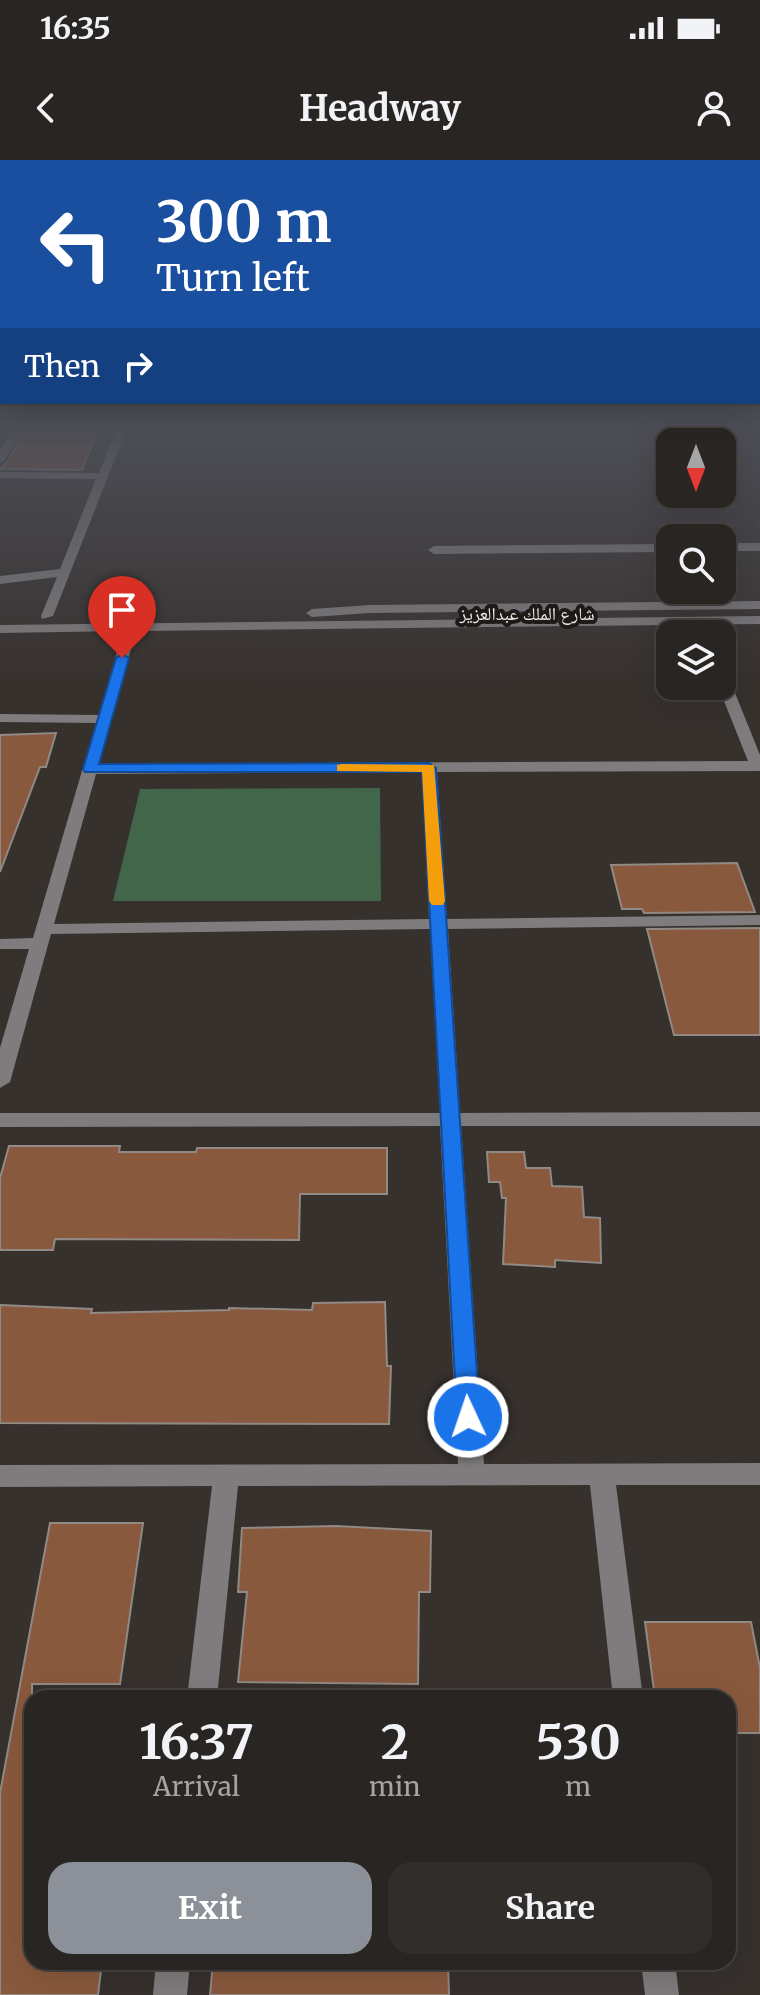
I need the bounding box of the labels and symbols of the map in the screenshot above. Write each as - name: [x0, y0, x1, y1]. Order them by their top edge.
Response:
- north arrow: [656, 428, 736, 508]
- pin: [88, 576, 156, 658]
- street label: شارع الملك عبدالعزيز: [458, 602, 595, 625]
- position arrow: [426, 1375, 510, 1459]

